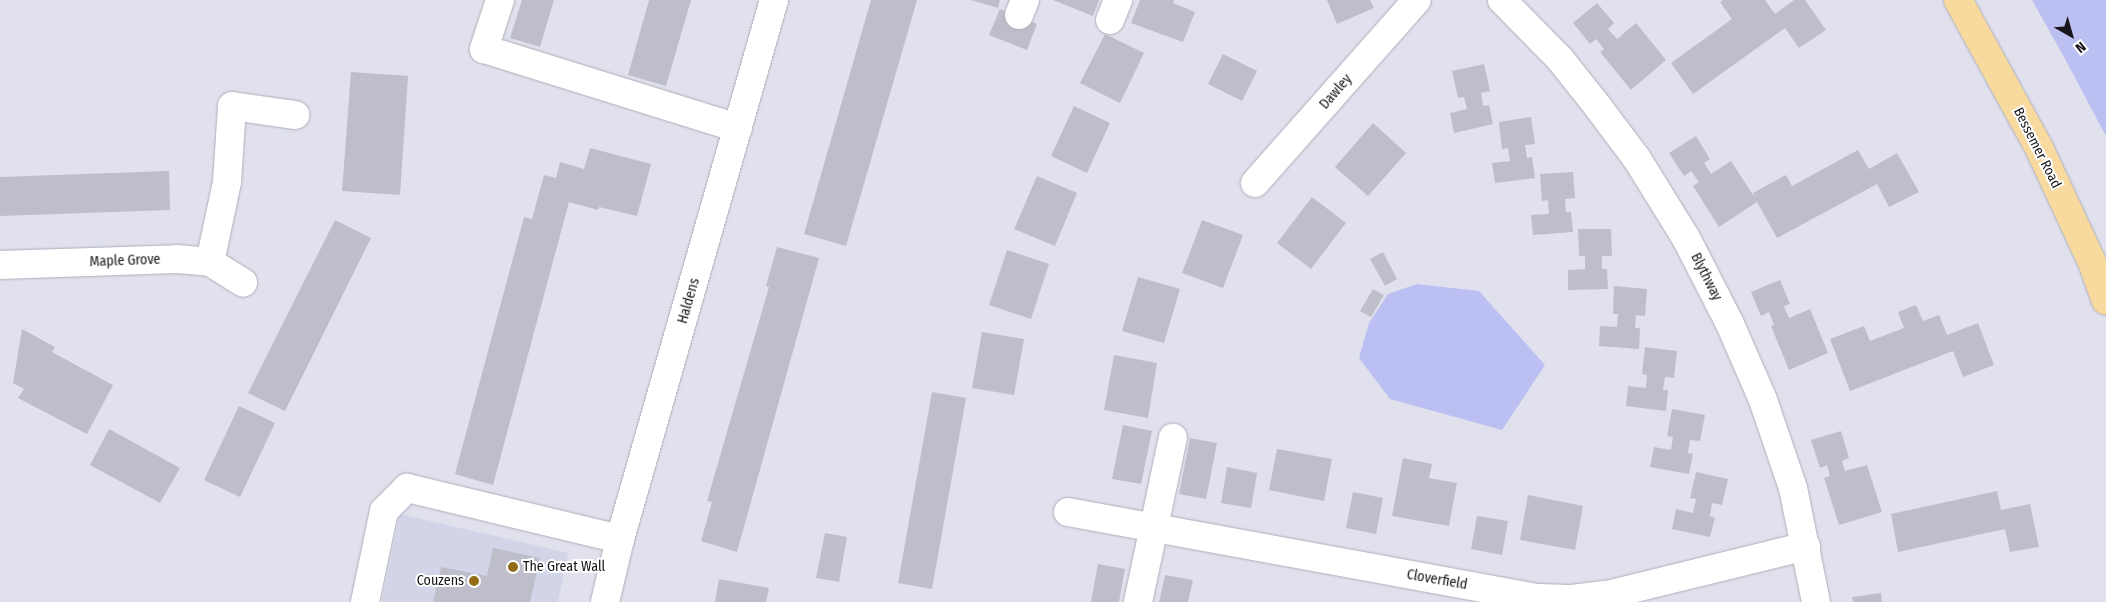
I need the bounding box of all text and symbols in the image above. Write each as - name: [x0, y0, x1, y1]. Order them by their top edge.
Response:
- north arrow: [2046, 10, 2096, 60]
- text: N: [2072, 38, 2089, 56]
- street label: Dawley: [1316, 71, 1356, 113]
- street label: Bessemer Road: [2009, 105, 2065, 191]
- street label: Blythway: [1687, 250, 1725, 304]
- street label: Maple Grove: [89, 251, 161, 271]
- street label: Haldens: [675, 276, 703, 326]
- place label: The Great Wall: [523, 559, 605, 575]
- marker: The Great Wall: [507, 561, 519, 573]
- street label: Cloverfield: [1405, 566, 1469, 594]
- place label: Couzens: [417, 573, 464, 589]
- marker: Couzens: [468, 575, 480, 587]

